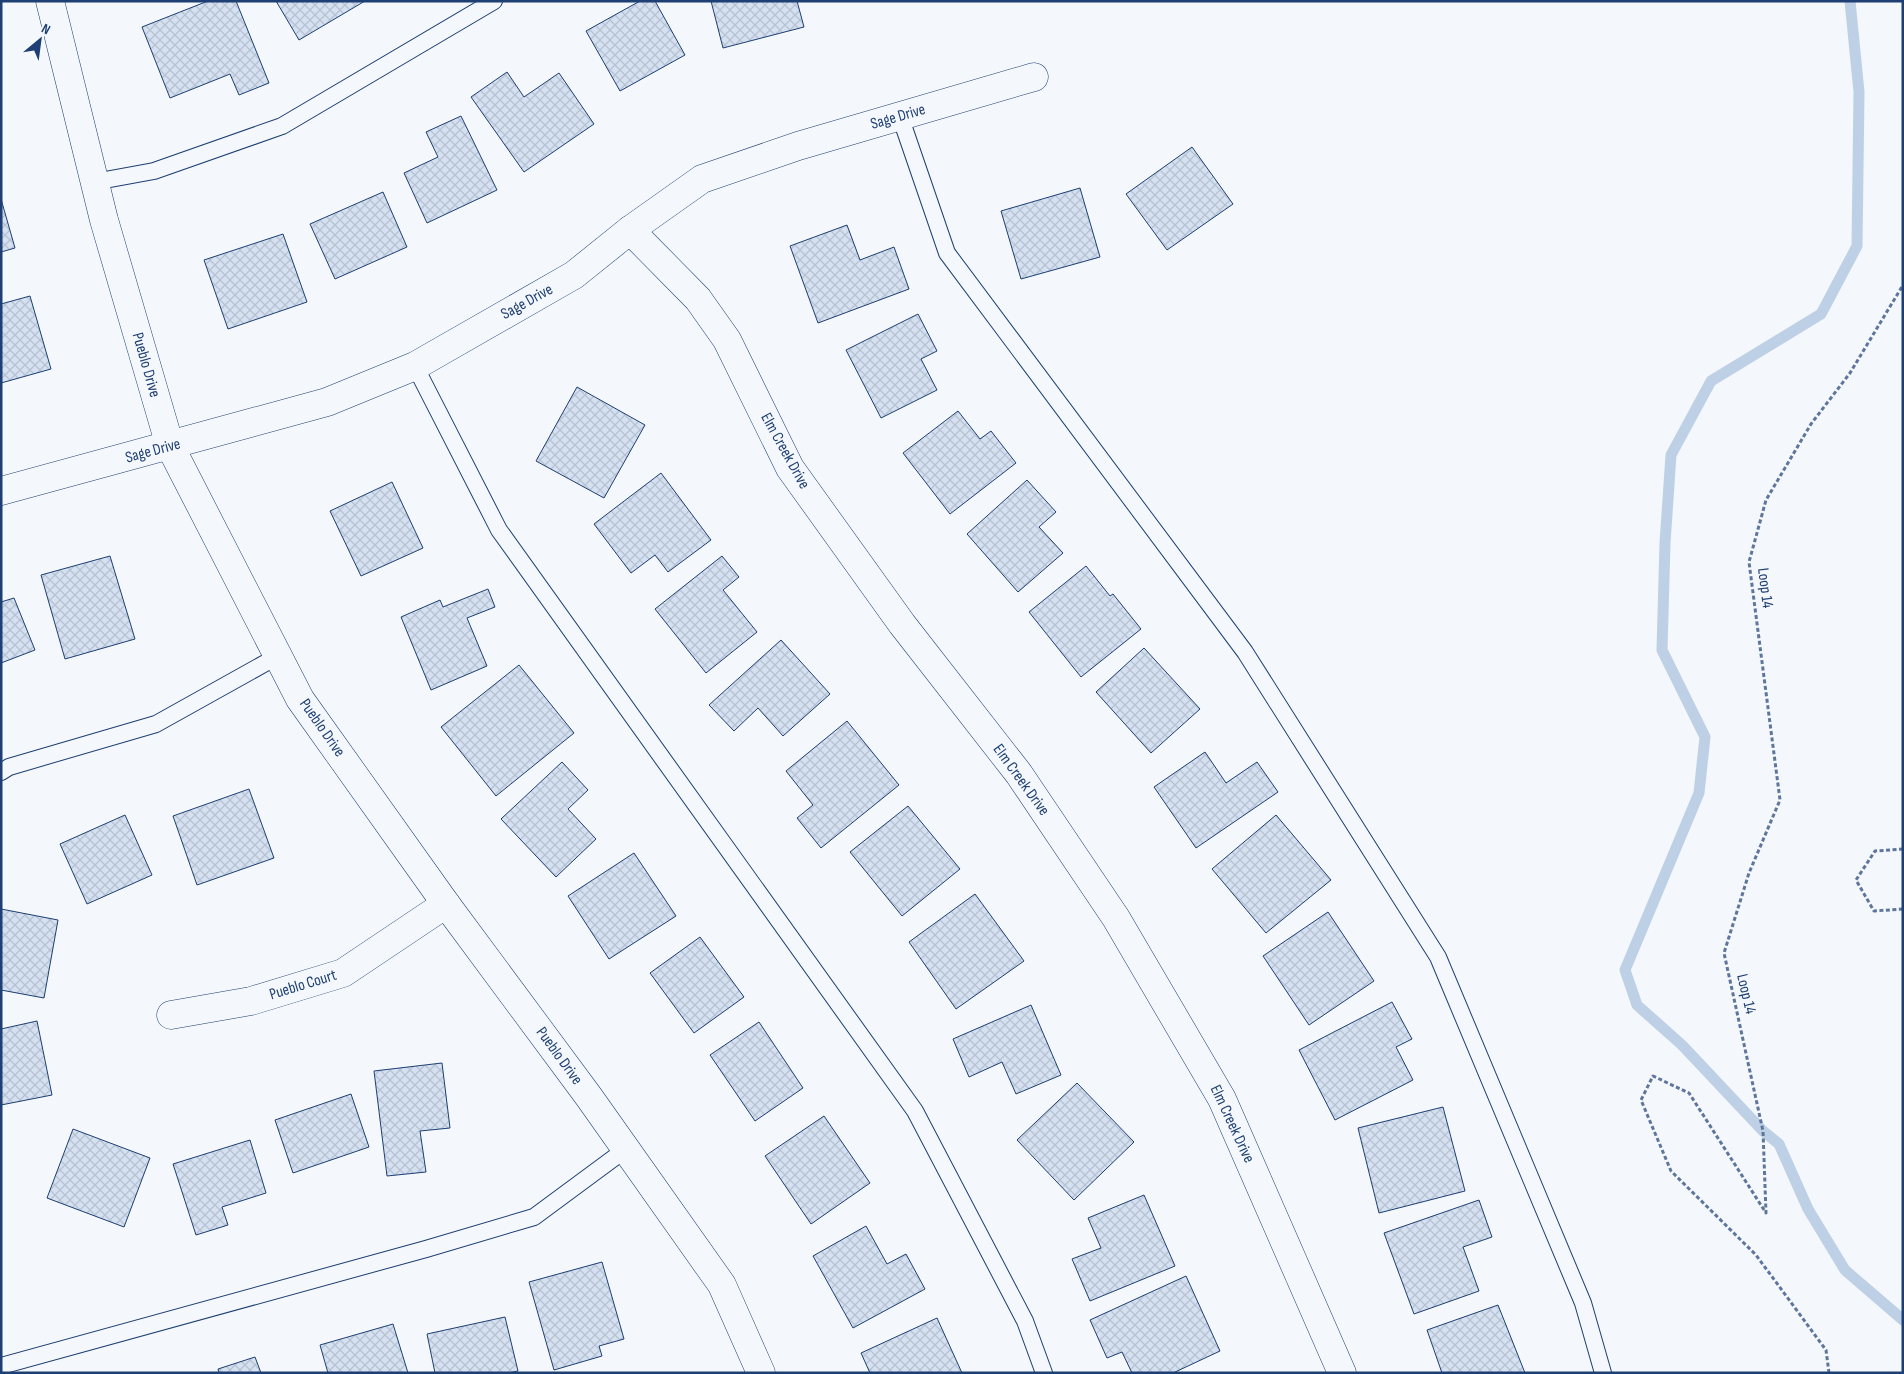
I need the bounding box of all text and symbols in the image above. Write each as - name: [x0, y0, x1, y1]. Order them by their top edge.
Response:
- north arrow: [15, 15, 65, 65]
- text: N: [39, 20, 53, 38]
- street label: Sage Drive: [868, 100, 928, 134]
- street label: Sage Drive: [498, 280, 556, 324]
- street label: Pueblo Drive: [128, 330, 164, 400]
- street label: Elm Creek Drive: [756, 410, 814, 492]
- street label: Sage Drive: [123, 435, 183, 467]
- street label: Loop 14: [1753, 567, 1777, 610]
- street label: Pueblo Drive: [295, 695, 349, 761]
- street label: Elm Creek Drive: [989, 740, 1053, 820]
- street label: Pueblo Court: [267, 966, 339, 1004]
- street label: Loop 14: [1732, 972, 1760, 1016]
- street label: Pueblo Drive: [532, 1023, 586, 1089]
- street label: Elm Creek Drive: [1206, 1082, 1258, 1166]

